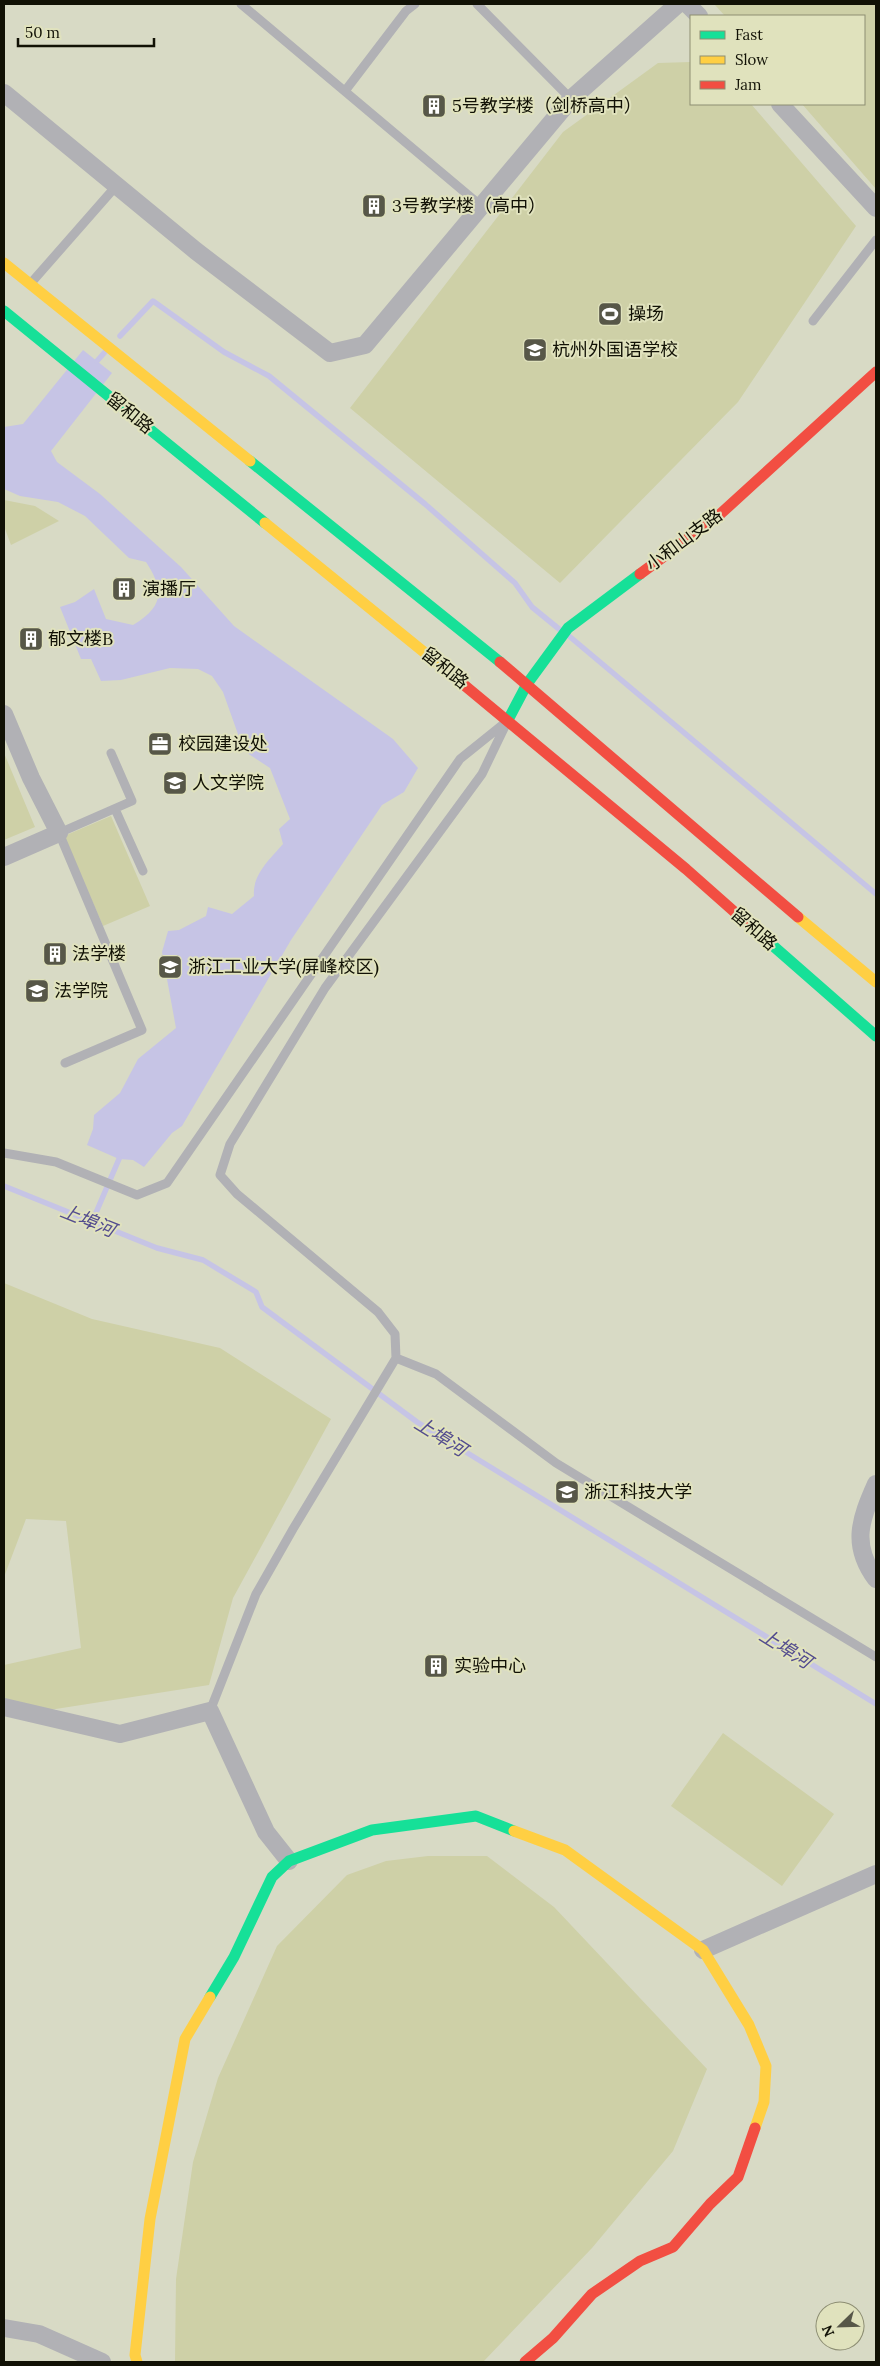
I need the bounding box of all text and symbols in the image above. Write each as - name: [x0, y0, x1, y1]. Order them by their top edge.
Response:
- scale bar: [18, 15, 154, 47]
- legend: [690, 15, 865, 105]
- text: 50 m: [25, 23, 60, 42]
- text: Fast: [735, 25, 763, 44]
- text: Slow: [735, 50, 768, 69]
- text: Jam: [734, 75, 762, 94]
- building icon: 5号教学楼（剑桥高中）: [421, 93, 447, 119]
- place label: 5号教学楼（剑桥高中）: [452, 94, 642, 117]
- building icon: 3号教学楼（高中）: [361, 193, 387, 219]
- place label: 3号教学楼（高中）: [392, 194, 546, 217]
- sports icon: 操场: [597, 301, 623, 327]
- place label: 操场: [628, 302, 664, 325]
- school or university icon: 杭州外国语学校: [522, 337, 548, 363]
- place label: 杭州外国语学校: [552, 338, 678, 361]
- street label: 留和路: [102, 387, 159, 439]
- street label: 小和山支路: [641, 503, 727, 576]
- building icon: 演播厅: [111, 576, 137, 602]
- place label: 演播厅: [142, 577, 196, 600]
- building icon: 郁文楼B: [18, 626, 44, 652]
- place label: 郁文楼B: [48, 627, 113, 650]
- street label: 留和路: [417, 642, 474, 694]
- office icon: 校园建设处: [147, 731, 173, 757]
- place label: 校园建设处: [178, 732, 268, 755]
- school or university icon: 人文学院: [162, 770, 188, 796]
- place label: 人文学院: [192, 771, 264, 794]
- street label: 留和路: [726, 902, 782, 955]
- building icon: 法学楼: [42, 941, 68, 967]
- place label: 法学楼: [72, 942, 126, 965]
- school or university icon: 浙江工业大学(屏峰校区): [157, 954, 183, 980]
- place label: 浙江工业大学(屏峰校区): [188, 955, 379, 978]
- school or university icon: 法学院: [24, 978, 50, 1004]
- place label: 法学院: [54, 979, 108, 1002]
- water label: 上埠河: [57, 1198, 123, 1243]
- water label: 上埠河: [410, 1411, 475, 1463]
- school or university icon: 浙江科技大学: [554, 1479, 580, 1505]
- place label: 浙江科技大学: [584, 1480, 692, 1503]
- water label: 上埠河: [755, 1623, 820, 1675]
- building icon: 实验中心: [423, 1653, 449, 1679]
- place label: 实验中心: [454, 1654, 526, 1677]
- north arrow: [815, 2301, 865, 2351]
- text: N: [818, 2322, 838, 2340]

